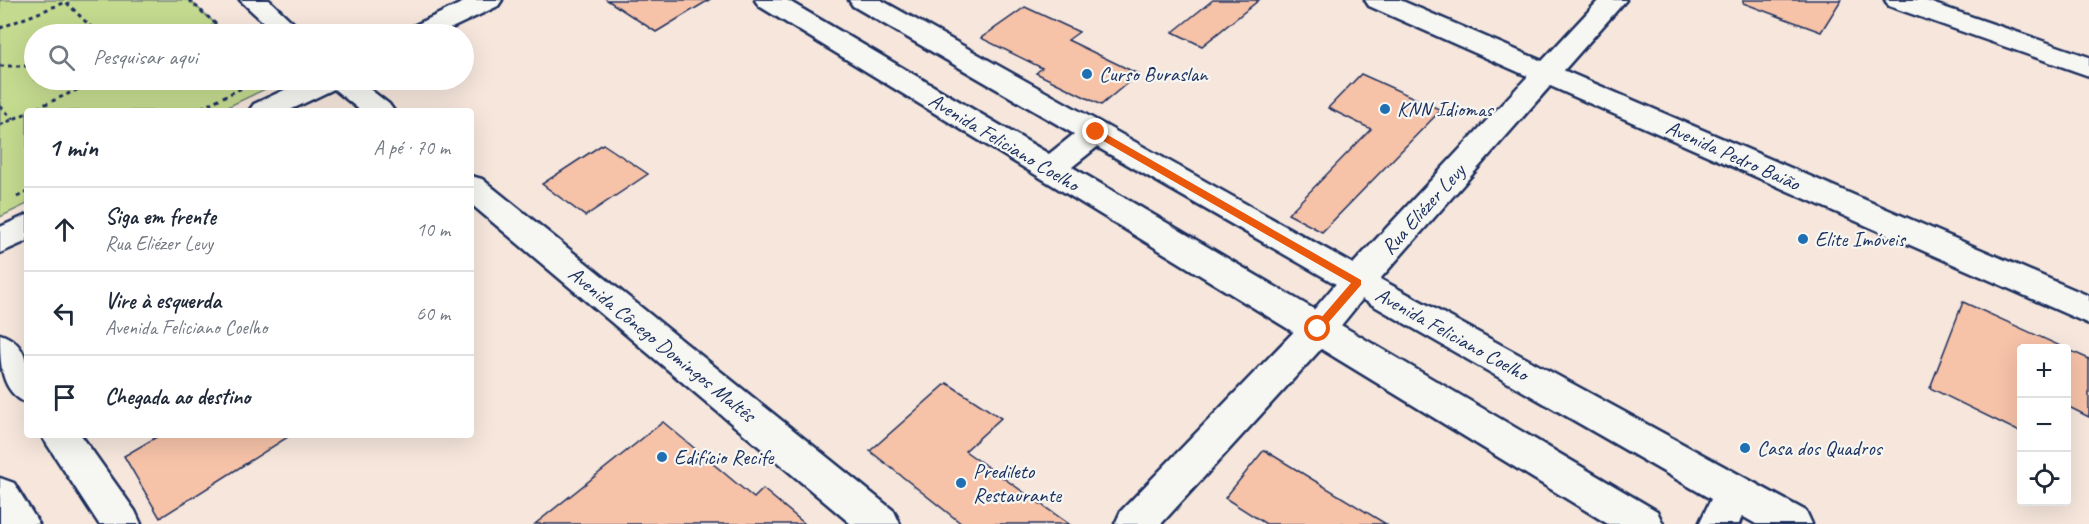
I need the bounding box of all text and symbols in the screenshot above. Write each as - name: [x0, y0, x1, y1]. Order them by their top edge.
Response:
- search box: [24, 24, 474, 90]
- icon: search: [45, 41, 78, 74]
- text: Pesquisar aqui: [93, 43, 198, 71]
- place label: Curso Buraslan: [1099, 61, 1209, 87]
- marker: Curso Buraslan: [1080, 67, 1094, 81]
- street label: Avenida Feliciano Coelho: [924, 87, 1086, 198]
- place label: KNN Idiomas: [1397, 96, 1495, 122]
- marker: KNN Idiomas: [1378, 102, 1392, 116]
- street label: Avenida Pedro Baião: [1662, 114, 1805, 197]
- route end: [1082, 118, 1108, 144]
- text: 1 min: [48, 131, 98, 164]
- text: A pé · 70 m: [374, 135, 450, 160]
- street label: Rua Eliézer Levy: [1375, 157, 1472, 260]
- text: Siga em frente: [105, 203, 216, 231]
- icon: ahead: [48, 213, 81, 246]
- text: 10 m: [416, 217, 450, 242]
- place label: Elite Imóveis: [1815, 226, 1907, 252]
- text: Rua Eliézer Levy: [105, 231, 213, 256]
- marker: Elite Imóveis: [1796, 232, 1810, 246]
- street label: Avenida Cônego Domingos Maltês: [563, 261, 762, 429]
- street label: Avenida Feliciano Coelho: [1371, 281, 1535, 388]
- text: Vire à esquerda: [105, 287, 221, 315]
- icon: left: [48, 297, 81, 330]
- text: 60 m: [416, 301, 450, 326]
- text: Avenida Feliciano Coelho: [105, 315, 267, 340]
- route start: [1304, 315, 1330, 341]
- map controls: [2017, 344, 2071, 506]
- button: +: [2017, 344, 2071, 398]
- icon: arrive: [48, 381, 81, 414]
- text: Chegada ao destino: [105, 383, 250, 411]
- button: −: [2017, 398, 2071, 452]
- place label: Casa dos Quadros: [1757, 435, 1884, 461]
- marker: Casa dos Quadros: [1738, 441, 1752, 455]
- place label: Edifício Recife: [674, 444, 775, 470]
- marker: Edifício Recife: [655, 450, 669, 464]
- button: locate: [2017, 452, 2071, 506]
- place label: Predileto Restaurante: [973, 458, 1062, 508]
- marker: Predileto Restaurante: [954, 476, 968, 490]

